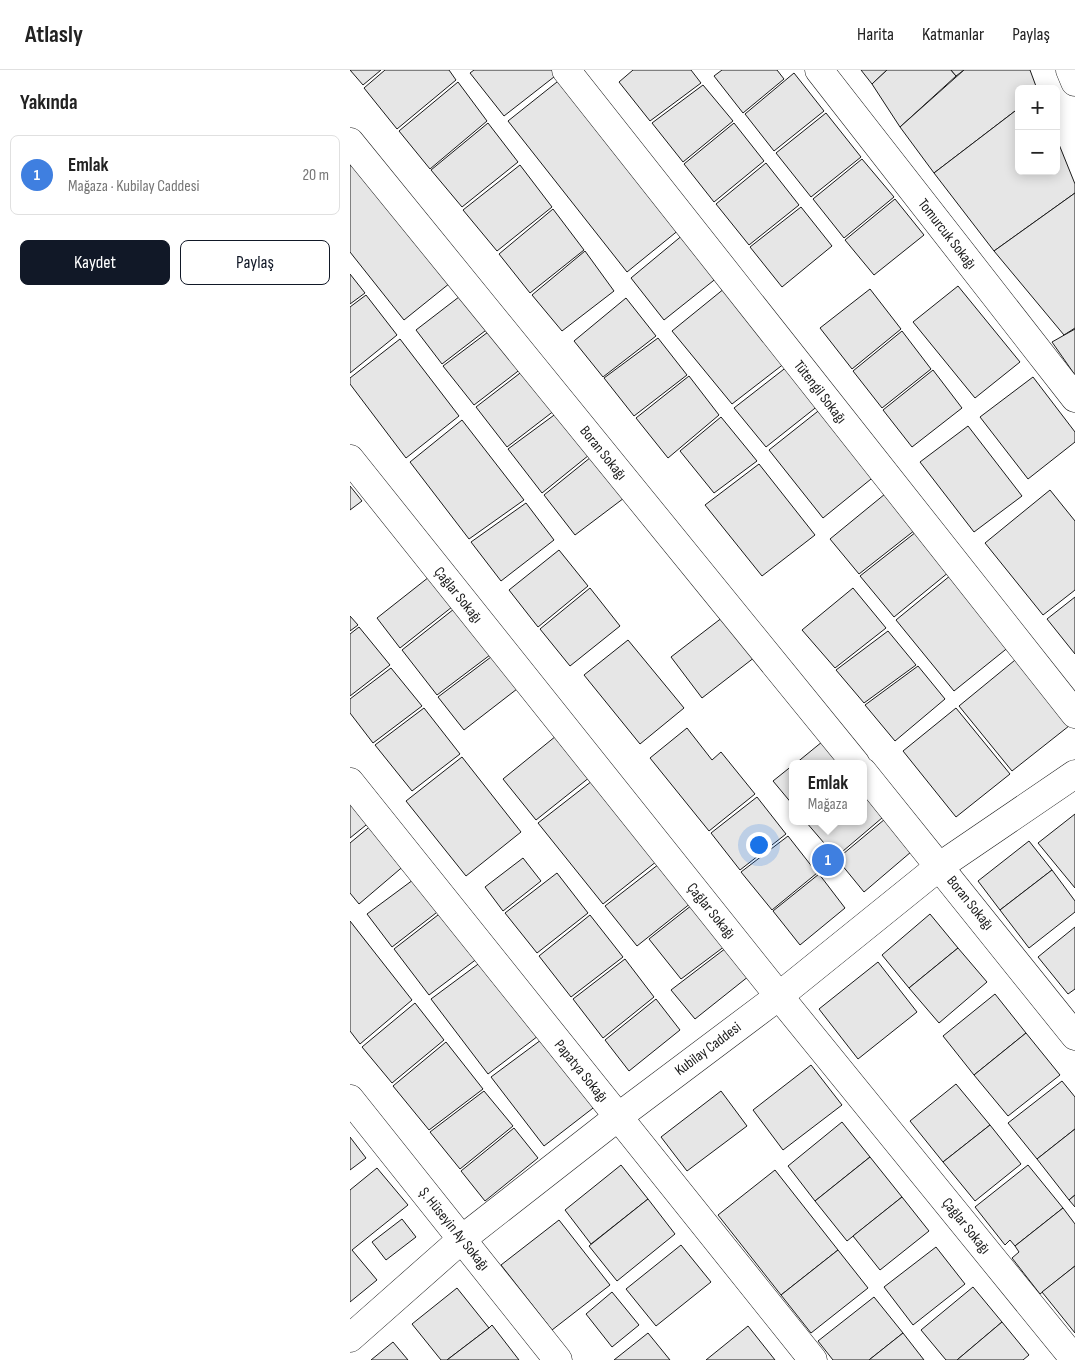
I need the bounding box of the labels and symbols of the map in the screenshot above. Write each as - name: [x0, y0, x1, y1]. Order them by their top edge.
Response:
- street label: Tomurcuk Sokağı: [913, 195, 981, 273]
- street label: Tütengil Sokağı: [789, 357, 851, 427]
- street label: Boran Sokağı: [575, 422, 631, 484]
- street label: Çağlar Sokağı: [430, 563, 486, 627]
- your location: [746, 832, 772, 858]
- pin: 1: [812, 841, 844, 879]
- street label: Boran Sokağı: [942, 872, 998, 934]
- street label: Çağlar Sokağı: [683, 879, 739, 943]
- street label: Kubilay Caddesi: [671, 1018, 745, 1080]
- street label: Papatya Sokağı: [550, 1036, 612, 1106]
- street label: Ş. Hüseyin Ay Sokağı: [415, 1184, 493, 1274]
- street label: Çağlar Sokağı: [938, 1194, 994, 1258]

